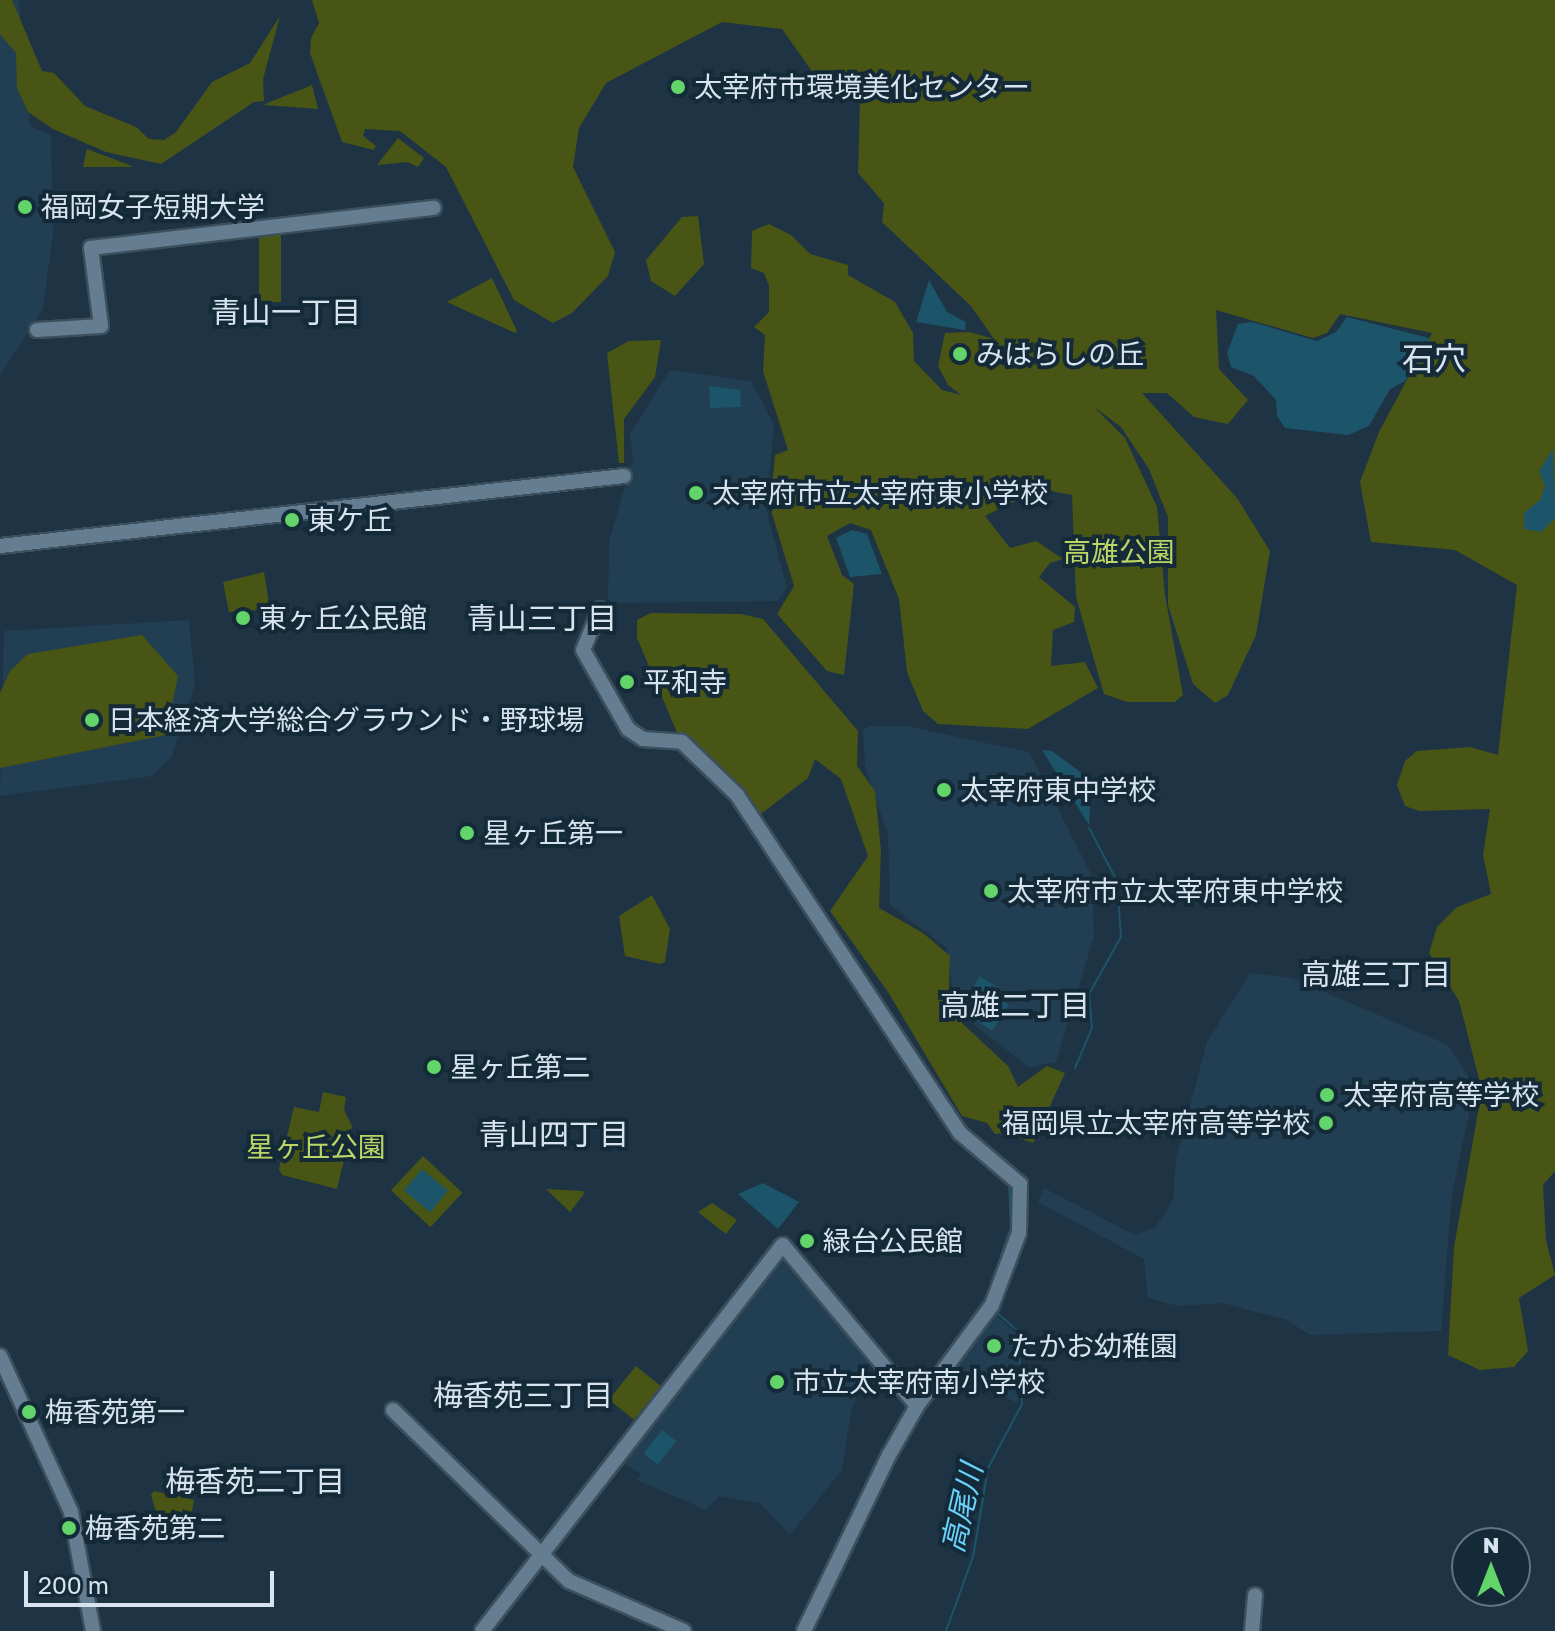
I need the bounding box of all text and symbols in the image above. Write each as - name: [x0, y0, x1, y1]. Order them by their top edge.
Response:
- place label: 太宰府市環境美化センター: [694, 70, 1030, 104]
- marker: 太宰府市環境美化センター: [669, 78, 687, 96]
- place label: 福岡女子短期大学: [41, 190, 265, 224]
- marker: 福岡女子短期大学: [16, 198, 34, 216]
- district label: 青山一丁目: [211, 294, 361, 330]
- place label: みはらしの丘: [976, 337, 1144, 371]
- district label: 石穴: [1402, 339, 1466, 377]
- marker: みはらしの丘: [951, 345, 969, 363]
- place label: 太宰府市立太宰府東小学校: [712, 476, 1048, 510]
- marker: 太宰府市立太宰府東小学校: [687, 484, 705, 502]
- place label: 東ケ丘: [308, 503, 392, 537]
- marker: 東ケ丘: [283, 511, 301, 529]
- park label: 高雄公園: [1063, 535, 1175, 569]
- district label: 青山三丁目: [467, 600, 617, 636]
- place label: 東ヶ丘公民館: [259, 601, 427, 635]
- marker: 東ヶ丘公民館: [234, 609, 252, 627]
- place label: 平和寺: [643, 665, 727, 699]
- marker: 平和寺: [618, 673, 636, 691]
- place label: 日本経済大学総合グラウンド・野球場: [108, 703, 584, 737]
- marker: 日本経済大学総合グラウンド・野球場: [83, 711, 101, 729]
- place label: 太宰府東中学校: [960, 773, 1156, 807]
- marker: 太宰府東中学校: [935, 781, 953, 799]
- place label: 星ヶ丘第一: [483, 816, 623, 850]
- marker: 星ヶ丘第一: [458, 824, 476, 842]
- place label: 太宰府市立太宰府東中学校: [1007, 874, 1343, 908]
- marker: 太宰府市立太宰府東中学校: [982, 882, 1000, 900]
- district label: 高雄三丁目: [1301, 956, 1451, 992]
- district label: 高雄二丁目: [940, 987, 1090, 1023]
- place label: 星ヶ丘第二: [450, 1050, 590, 1084]
- marker: 星ヶ丘第二: [425, 1058, 443, 1076]
- place label: 太宰府高等学校: [1343, 1078, 1539, 1112]
- marker: 太宰府高等学校: [1318, 1086, 1336, 1104]
- place label: 福岡県立太宰府高等学校: [1002, 1106, 1310, 1140]
- marker: 福岡県立太宰府高等学校: [1317, 1114, 1335, 1132]
- district label: 青山四丁目: [479, 1116, 629, 1152]
- park label: 星ヶ丘公園: [246, 1130, 386, 1164]
- place label: 緑台公民館: [823, 1224, 963, 1258]
- marker: 緑台公民館: [798, 1232, 816, 1250]
- place label: たかお幼稚園: [1010, 1329, 1178, 1363]
- marker: たかお幼稚園: [985, 1337, 1003, 1355]
- place label: 市立太宰府南小学校: [793, 1365, 1045, 1399]
- marker: 市立太宰府南小学校: [768, 1373, 786, 1391]
- district label: 梅香苑三丁目: [433, 1377, 613, 1413]
- place label: 梅香苑第一: [45, 1395, 185, 1429]
- marker: 梅香苑第一: [20, 1403, 38, 1421]
- water label: 高尾川: [934, 1460, 990, 1556]
- district label: 梅香苑二丁目: [165, 1463, 345, 1499]
- place label: 梅香苑第二: [85, 1511, 225, 1545]
- marker: 梅香苑第二: [60, 1519, 78, 1537]
- north arrow: [1451, 1527, 1531, 1607]
- text: N: [1483, 1531, 1499, 1558]
- scale bar: [28, 1555, 278, 1605]
- text: 200 m: [38, 1570, 109, 1599]

